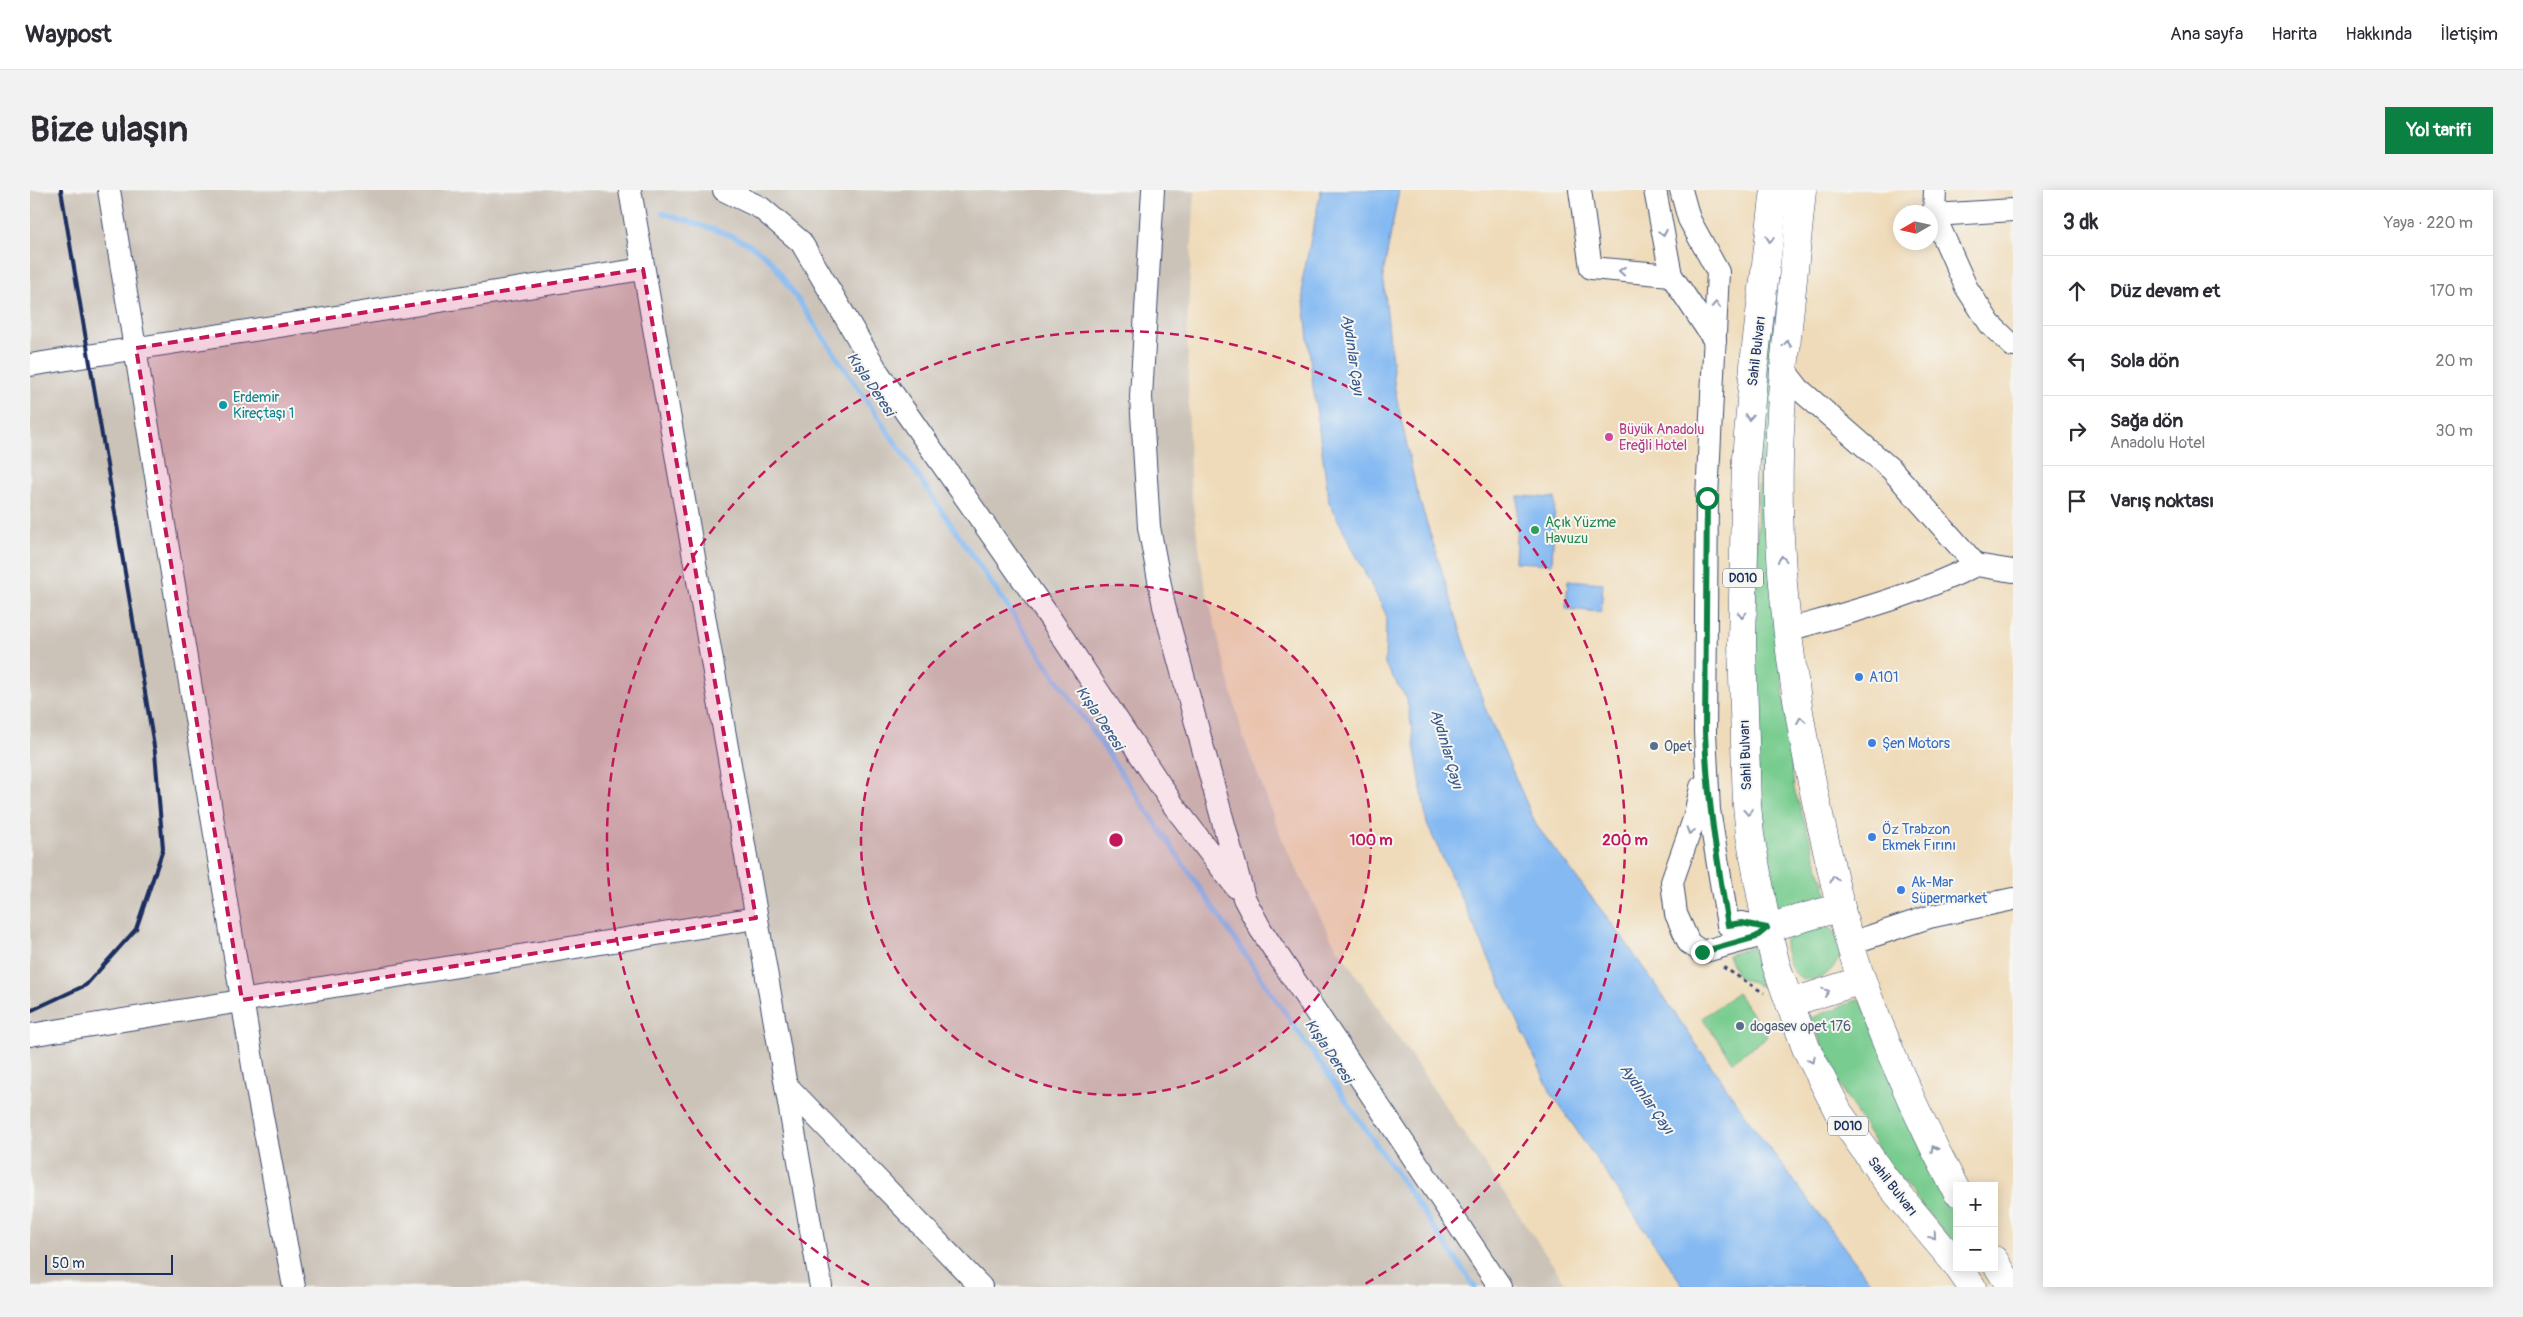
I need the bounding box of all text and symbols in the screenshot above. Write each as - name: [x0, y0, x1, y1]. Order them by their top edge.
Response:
- text: Waypost: [25, 20, 112, 49]
- text: Ana sayfa: [2170, 23, 2243, 46]
- text: Harita: [2271, 23, 2317, 46]
- text: Hakkında: [2345, 23, 2412, 46]
- text: İletişim: [2440, 23, 2498, 46]
- button: Yol tarifi: [2385, 107, 2493, 154]
- text: Bize ulaşın: [30, 108, 188, 152]
- north arrow: [1893, 205, 1938, 250]
- text: 3 dk: [2063, 209, 2098, 236]
- text: Yaya · 220 m: [2384, 213, 2473, 233]
- one-way arrow: [1658, 228, 1668, 237]
- one-way arrow: [1765, 235, 1776, 243]
- one-way arrow: [1618, 266, 1626, 277]
- icon: ahead: [2063, 277, 2091, 305]
- text: Düz devam et: [2110, 279, 2220, 303]
- text: 170 m: [2430, 281, 2473, 301]
- one-way arrow: [1711, 301, 1722, 309]
- water label: Aydınlar Çayı: [1337, 313, 1368, 398]
- street label: Sahil Bulvarı: [1744, 315, 1769, 387]
- one-way arrow: [1782, 340, 1793, 348]
- icon: left: [2063, 347, 2091, 375]
- water label: Kışla Deresi: [842, 349, 900, 422]
- text: Sola dön: [2110, 349, 2179, 373]
- text: 20 m: [2435, 351, 2473, 371]
- place label: Erdemir Kireçtaşı 1: [233, 389, 294, 422]
- marker: Erdemir Kireçtaşı 1: [217, 399, 229, 411]
- text: Sağa dön: [2110, 409, 2183, 433]
- one-way arrow: [1743, 414, 1754, 422]
- icon: right: [2063, 417, 2091, 445]
- place label: Büyük Anadolu Ereğli Hotel: [1619, 421, 1704, 454]
- text: 30 m: [2435, 421, 2473, 441]
- marker: Büyük Anadolu Ereğli Hotel: [1603, 431, 1615, 443]
- text: Anadolu Hotel: [2110, 433, 2205, 453]
- route start: [1696, 487, 1719, 510]
- icon: arrive: [2063, 487, 2091, 515]
- text: Varış noktası: [2110, 489, 2214, 513]
- place label: Açık Yüzme Havuzu: [1545, 514, 1616, 547]
- marker: Açık Yüzme Havuzu: [1529, 524, 1541, 536]
- one-way arrow: [1777, 555, 1788, 563]
- road number: D010: [1723, 568, 1763, 588]
- one-way arrow: [1737, 611, 1747, 619]
- place label: A101: [1869, 669, 1899, 686]
- marker: A101: [1853, 671, 1865, 683]
- water label: Kışla Deresi: [1071, 683, 1129, 756]
- water label: Aydınlar Çayı: [1426, 707, 1467, 792]
- one-way arrow: [1796, 716, 1806, 725]
- street label: Sahil Bulvarı: [1736, 719, 1755, 791]
- place label: Şen Motors: [1882, 735, 1951, 752]
- marker: Şen Motors: [1866, 737, 1878, 749]
- place label: Opet: [1664, 738, 1692, 755]
- marker: Opet: [1648, 740, 1660, 752]
- one-way arrow: [1742, 808, 1753, 816]
- place label: Öz Trabzon Ekmek Fırını: [1882, 820, 1956, 854]
- one-way arrow: [1685, 826, 1695, 834]
- centre of rings: [1107, 831, 1125, 849]
- text: 100 m: [1350, 831, 1392, 850]
- text: 200 m: [1602, 831, 1648, 850]
- marker: Öz Trabzon Ekmek Fırını: [1866, 831, 1878, 843]
- place label: Ak-Mar Süpermarket: [1911, 874, 1988, 907]
- one-way arrow: [1829, 875, 1840, 884]
- marker: Ak-Mar Süpermarket: [1895, 884, 1907, 896]
- route end: [1691, 941, 1714, 964]
- one-way arrow: [1821, 987, 1830, 997]
- water label: Kışla Deresi: [1300, 1016, 1358, 1089]
- place label: dogasev opet 176: [1750, 1018, 1851, 1035]
- marker: dogasev opet 176: [1734, 1020, 1746, 1032]
- one-way arrow: [1806, 1054, 1816, 1063]
- water label: Aydınlar Çayı: [1615, 1061, 1678, 1139]
- road number: D010: [1828, 1116, 1868, 1136]
- one-way arrow: [1930, 1145, 1940, 1154]
- street label: Sahil Bulvarı: [1864, 1153, 1921, 1219]
- map controls: [1953, 1182, 1998, 1272]
- button: +: [1953, 1182, 1998, 1227]
- button: −: [1953, 1227, 1998, 1272]
- one-way arrow: [1928, 1230, 1936, 1239]
- scale bar: [45, 1252, 172, 1275]
- text: 50 m: [52, 1255, 85, 1272]

